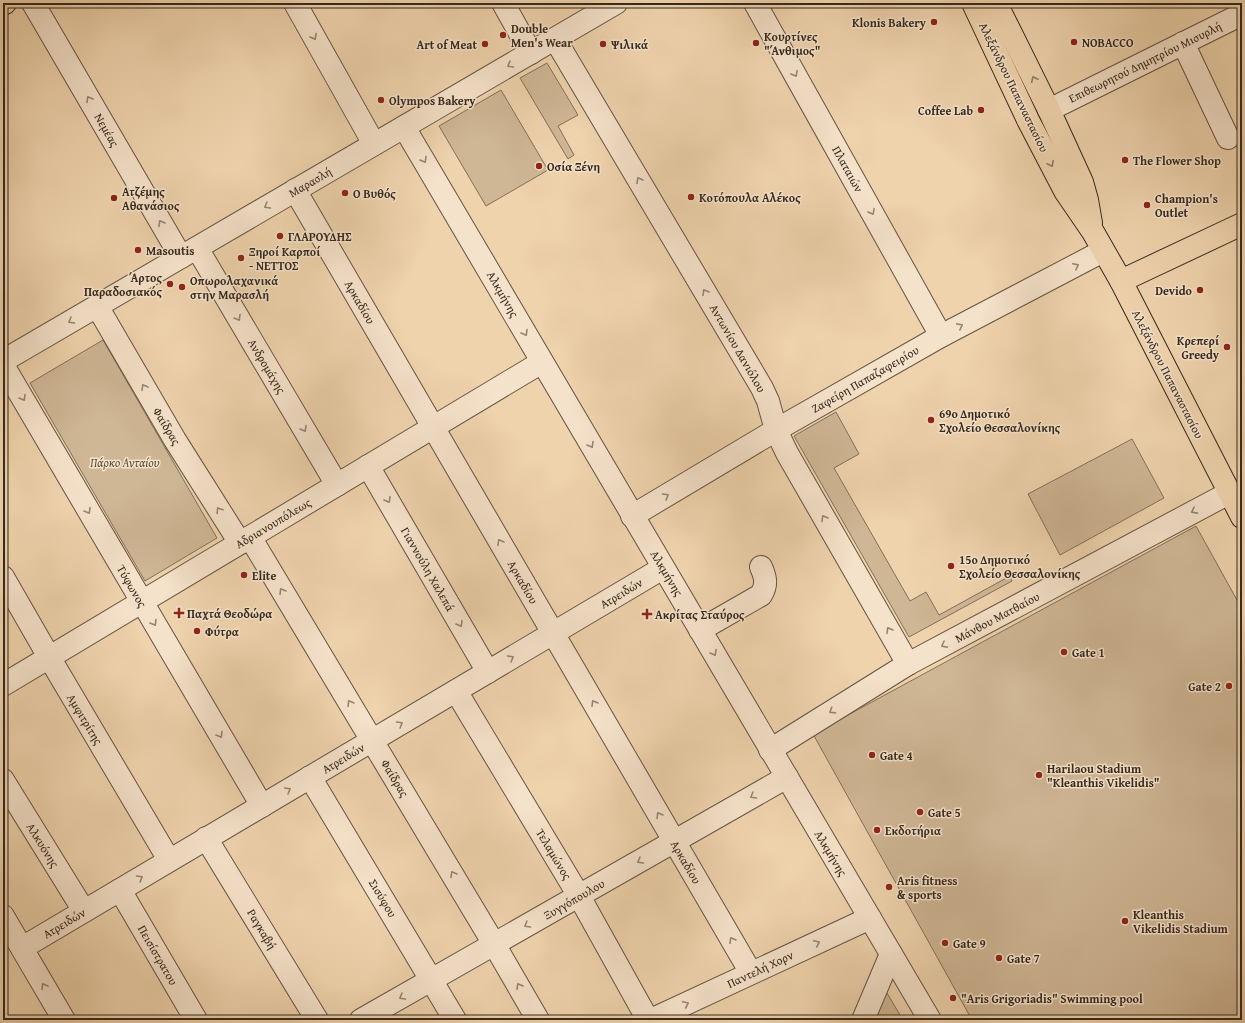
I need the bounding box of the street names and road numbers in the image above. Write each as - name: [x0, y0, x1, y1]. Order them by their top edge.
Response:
- street label: Επιθεωρητού Δημητρίου Μισυρλή: [1066, 17, 1224, 107]
- street label: Αλεξάνδρου Παπαναστασίου: [975, 19, 1053, 155]
- street label: Νεμέας: [91, 110, 123, 150]
- street label: Πλαταιών: [828, 143, 868, 195]
- street label: Μαρασλή: [285, 163, 335, 201]
- street label: Αλκμήνης: [483, 268, 523, 320]
- street label: Αρκαδίου: [341, 277, 379, 327]
- street label: Αντωνίου Δανιόλου: [706, 301, 770, 395]
- street label: Αλεξάνδρου Παπαναστασίου: [1128, 307, 1208, 441]
- street label: Ανδρομάχης: [244, 335, 290, 397]
- street label: Ζαφείρη Παπαζαφειρίου: [808, 341, 922, 417]
- street label: Φαίδρας: [149, 404, 185, 448]
- street label: Αδριανουπόλεως: [232, 494, 314, 552]
- street label: Γιαννούλη Χαλεπά: [397, 524, 459, 615]
- street label: Αλκμήνης: [647, 547, 687, 599]
- street label: Αρκαδίου: [504, 557, 542, 607]
- street label: Τύφωνος: [113, 562, 151, 610]
- street label: Ατρειδών: [596, 574, 646, 612]
- street label: Μάνθου Ματθαίου: [952, 587, 1042, 647]
- street label: Αμφιτρίτης: [63, 690, 107, 748]
- street label: Ατρειδών: [318, 739, 368, 777]
- street label: Φαίδρας: [377, 756, 413, 800]
- street label: Αλκυόνης: [23, 819, 63, 871]
- street label: Τελαμώνος: [532, 825, 576, 883]
- street label: Αλκμήνης: [811, 827, 851, 879]
- street label: Αρκαδίου: [667, 837, 705, 887]
- street label: Σισύφου: [365, 875, 401, 921]
- street label: Ξυγγόπουλου: [540, 875, 608, 923]
- street label: Ατρειδών: [39, 904, 89, 942]
- street label: Ραγκαβή: [243, 906, 281, 952]
- street label: Πεισίστρατου: [134, 922, 182, 988]
- street label: Παντελή Χορν: [724, 946, 796, 992]

